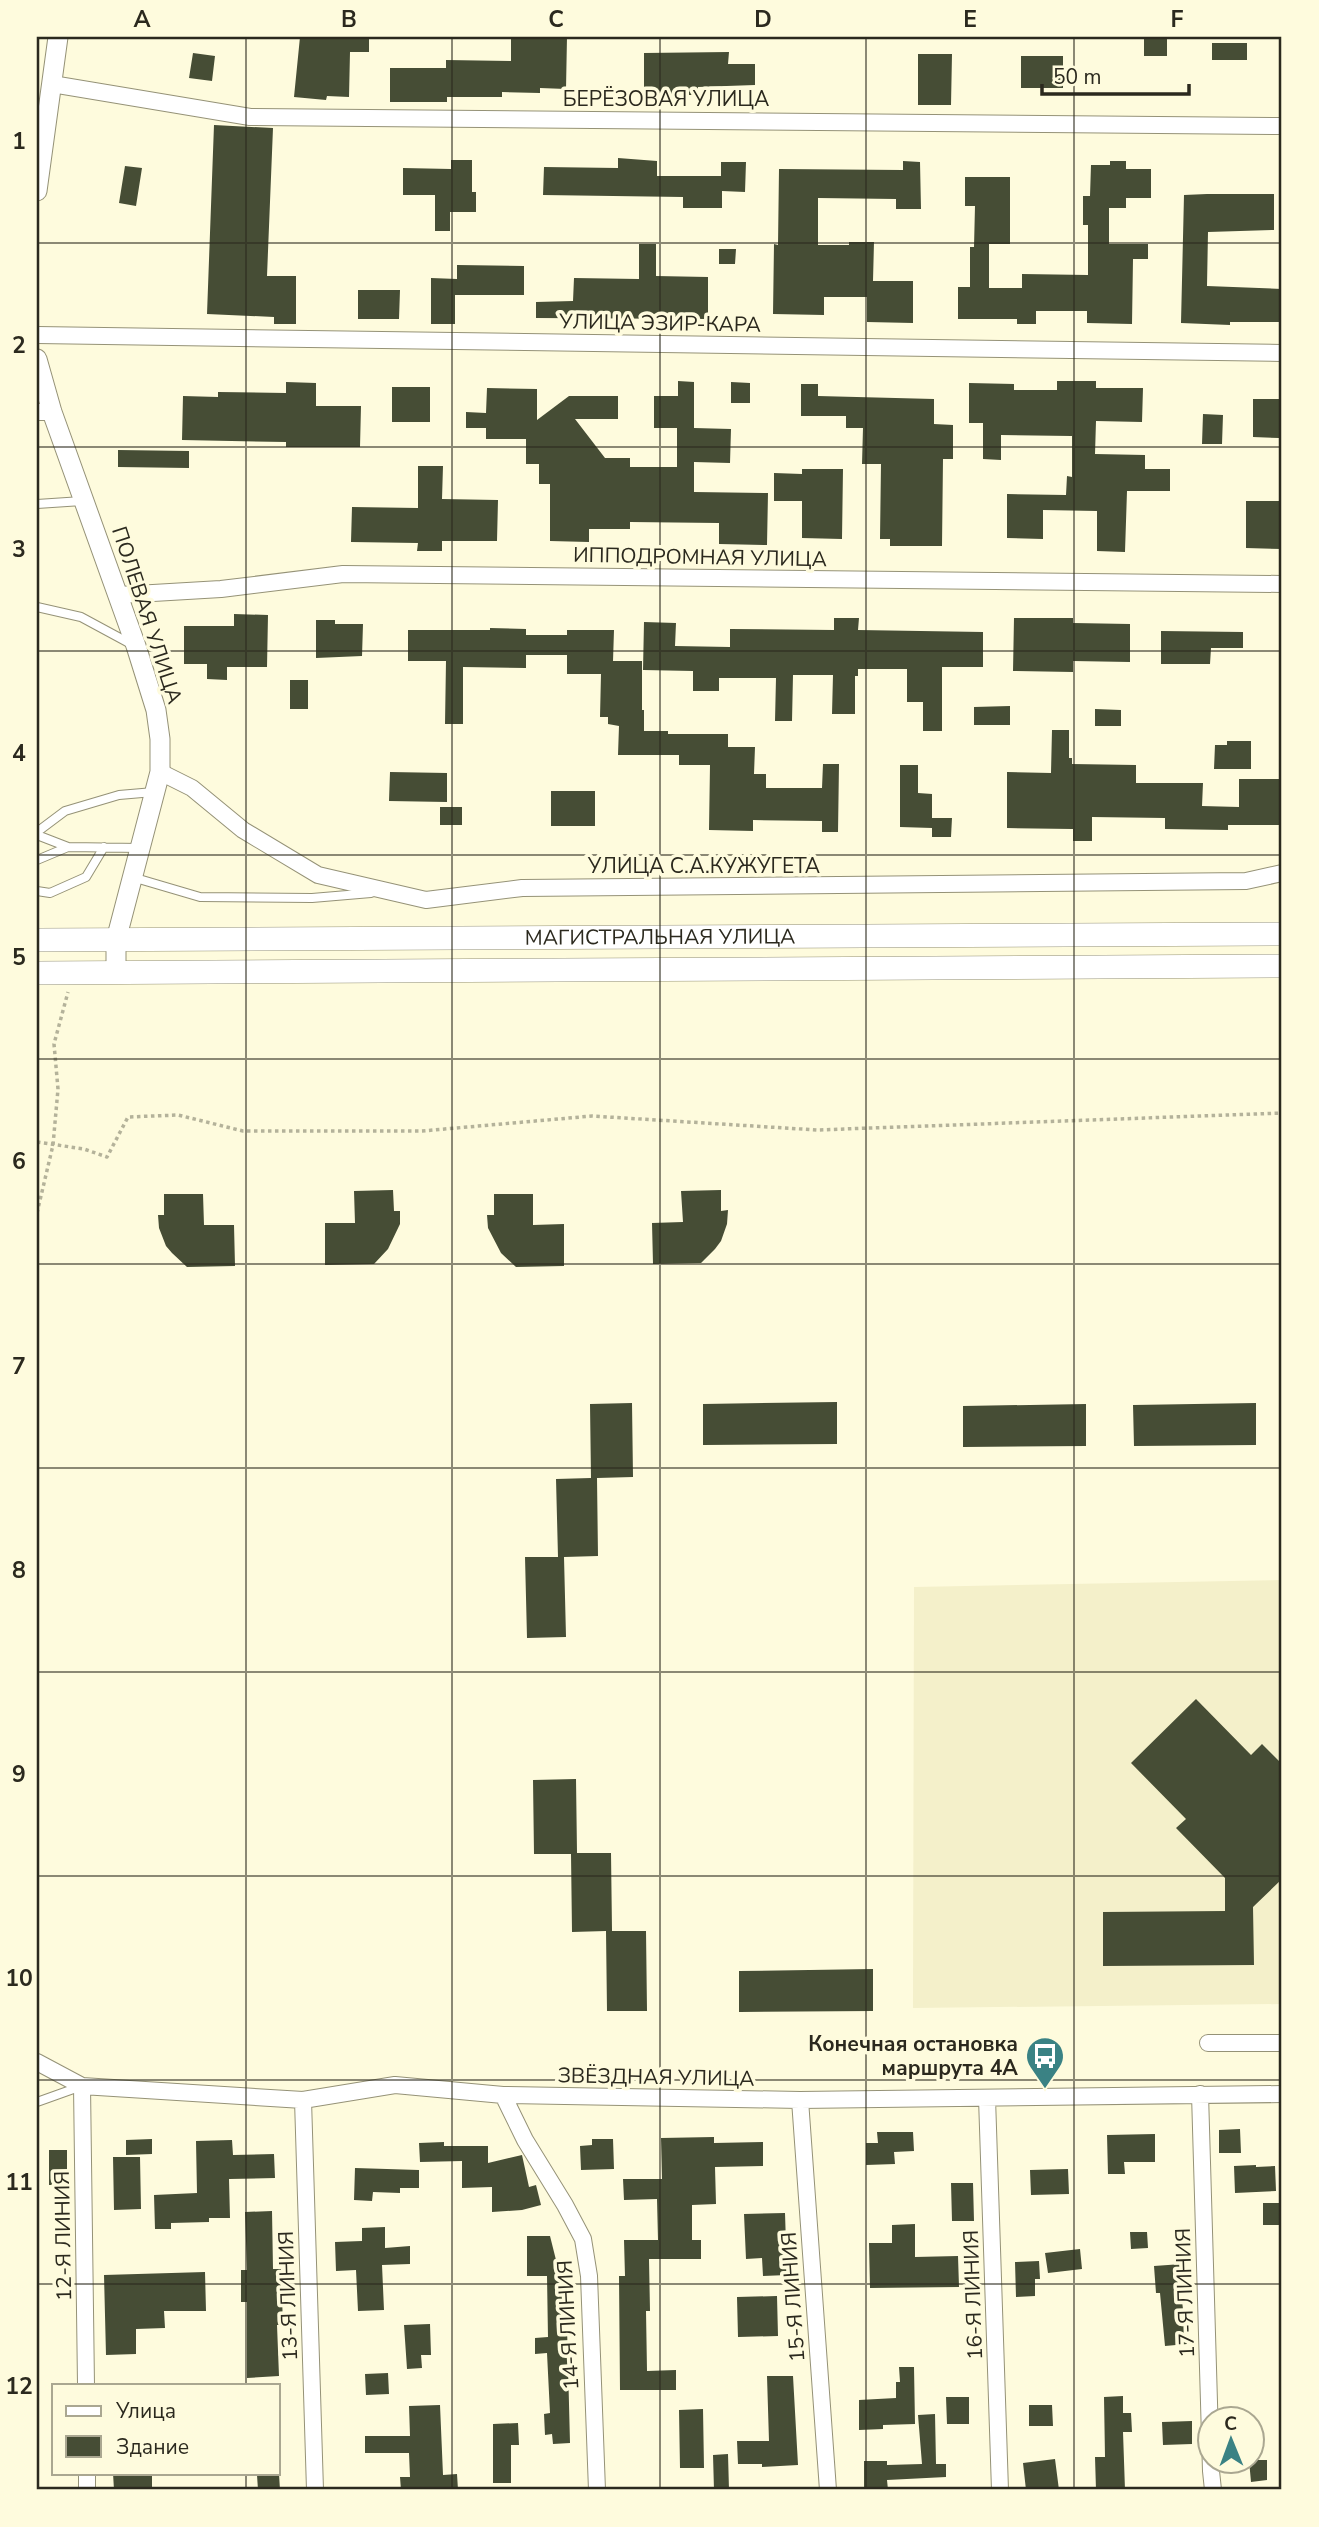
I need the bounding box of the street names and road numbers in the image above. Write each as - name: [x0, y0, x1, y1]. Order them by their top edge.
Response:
- street label: БЕРЁЗОВАЯ УЛИЦА: [563, 85, 769, 113]
- street label: УЛИЦА ЭЗИР-КАРА: [558, 307, 761, 339]
- street label: ПОЛЕВАЯ УЛИЦА: [105, 523, 189, 707]
- street label: ИППОДРОМНАЯ УЛИЦА: [573, 541, 827, 573]
- street label: УЛИЦА С.А.КУЖУГЕТА: [587, 852, 820, 880]
- street label: МАГИСТРАЛЬНАЯ УЛИЦА: [525, 922, 795, 952]
- street label: ЗВЁЗДНАЯ УЛИЦА: [557, 2061, 755, 2093]
- street label: 12-Я ЛИНИЯ: [48, 2171, 78, 2301]
- street label: 17-Я ЛИНИЯ: [1169, 2227, 1201, 2359]
- street label: 16-Я ЛИНИЯ: [957, 2229, 989, 2361]
- street label: 13-Я ЛИНИЯ: [272, 2230, 304, 2362]
- street label: 15-Я ЛИНИЯ: [774, 2231, 812, 2363]
- street label: 14-Я ЛИНИЯ: [551, 2259, 585, 2391]

